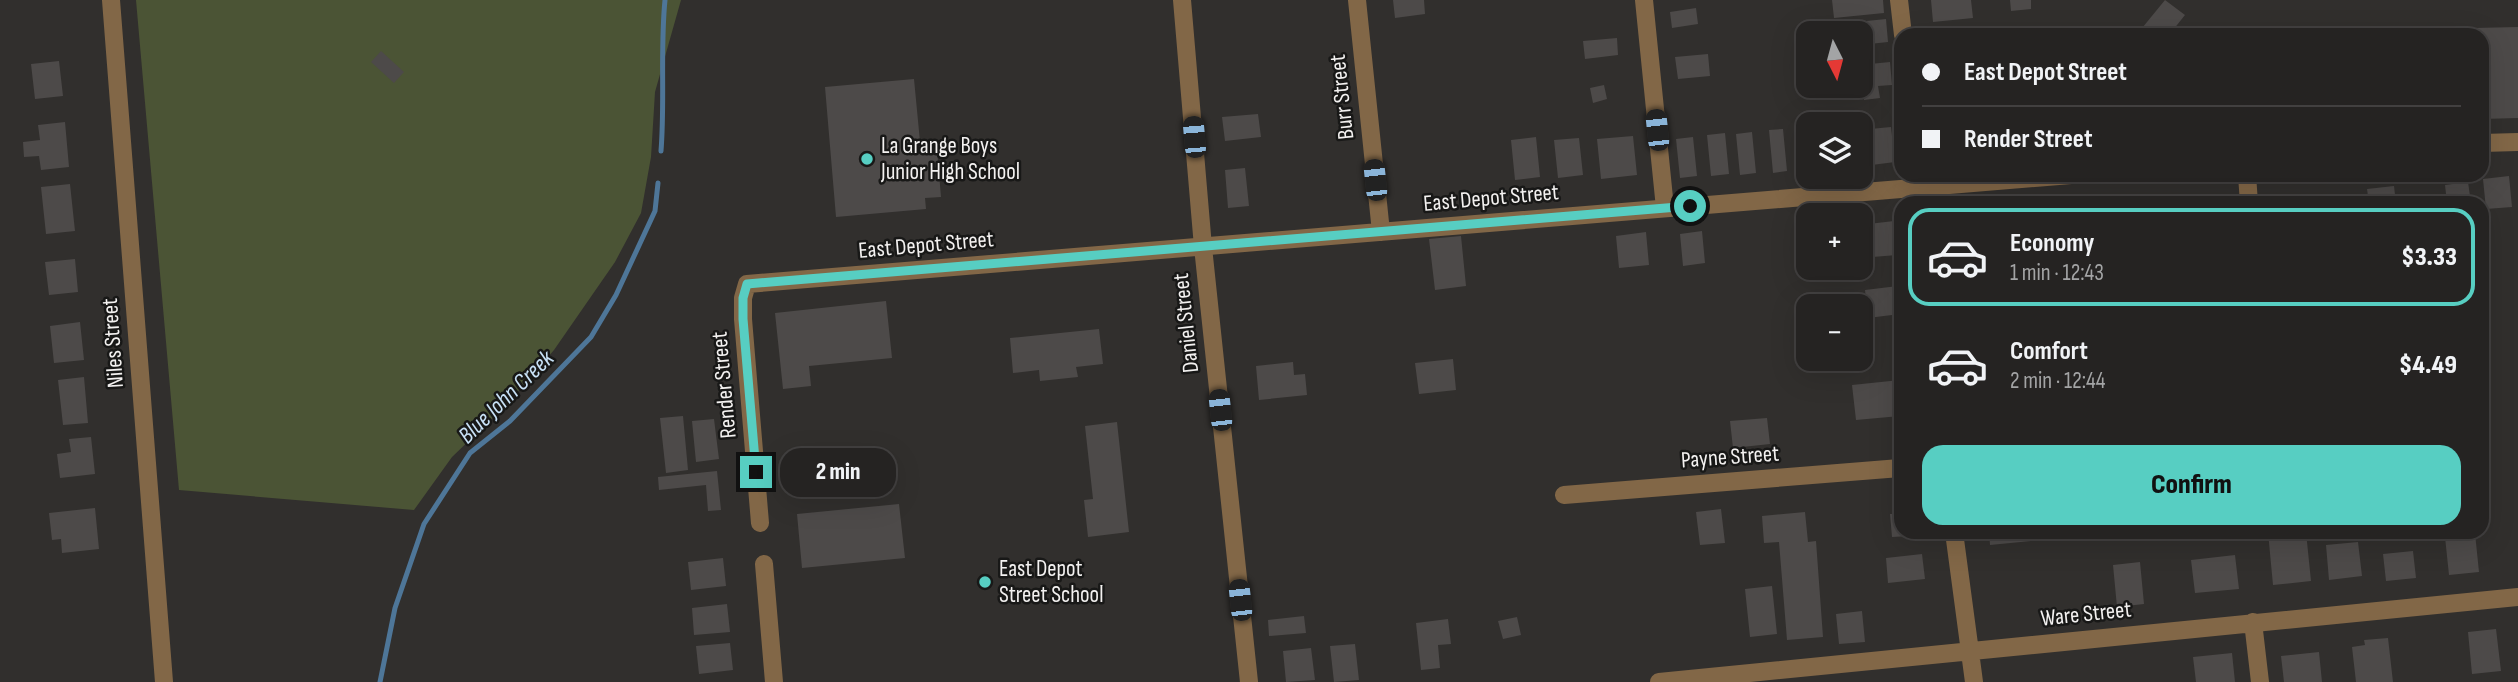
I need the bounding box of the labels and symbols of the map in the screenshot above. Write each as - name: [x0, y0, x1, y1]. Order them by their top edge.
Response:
- north arrow: [1796, 21, 1872, 98]
- street label: Burr Street: [1324, 53, 1360, 141]
- car: [1645, 108, 1670, 152]
- car: [1182, 115, 1207, 159]
- place label: La Grange Boys Junior High School: [880, 132, 1020, 186]
- marker: La Grange Boys Junior High School: [859, 151, 875, 167]
- car: [1363, 158, 1388, 202]
- street label: East Depot Street: [1422, 178, 1560, 218]
- route start: [1674, 190, 1706, 222]
- street label: East Depot Street: [857, 225, 995, 265]
- street label: Daniel Street: [1167, 272, 1205, 374]
- street label: Niles Street: [96, 297, 130, 389]
- street label: Render Street: [705, 330, 743, 440]
- water label: Blue John Creek: [452, 344, 561, 450]
- car: [1208, 388, 1233, 432]
- street label: Payne Street: [1680, 440, 1780, 474]
- callout: 2 min: [780, 448, 896, 496]
- route end: [740, 456, 772, 488]
- place label: East Depot Street School: [999, 555, 1103, 609]
- marker: East Depot Street School: [977, 574, 993, 590]
- car: [1228, 578, 1253, 622]
- street label: Ware Street: [2039, 595, 2133, 633]

